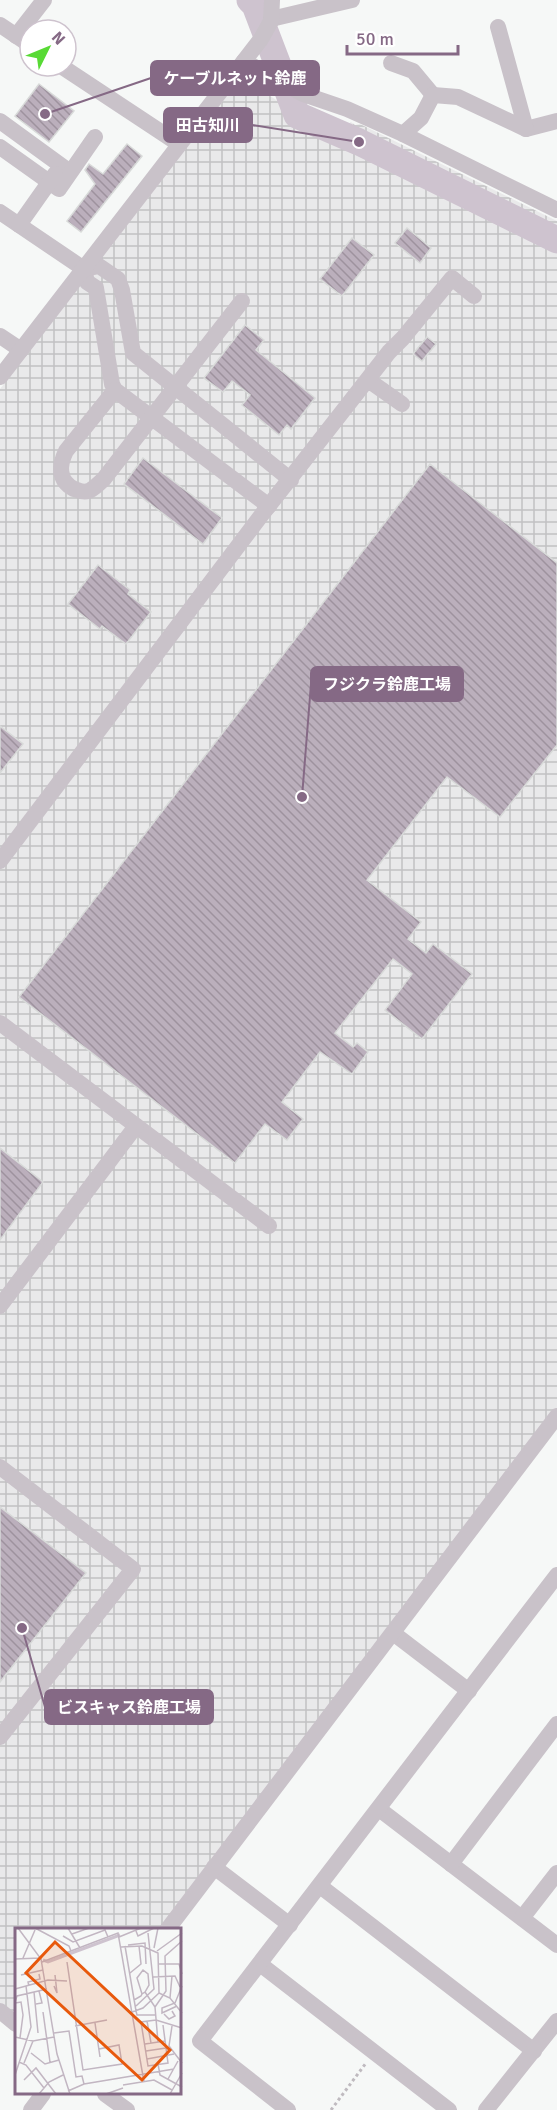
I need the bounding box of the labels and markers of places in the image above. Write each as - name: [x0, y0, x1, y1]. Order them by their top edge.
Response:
- callout: ケーブルネット鈴鹿: [151, 61, 319, 95]
- callout: 田古知川: [164, 108, 252, 142]
- callout: フジクラ鈴鹿工場: [311, 667, 463, 701]
- callout: ビスキャス鈴鹿工場: [45, 1690, 213, 1724]

